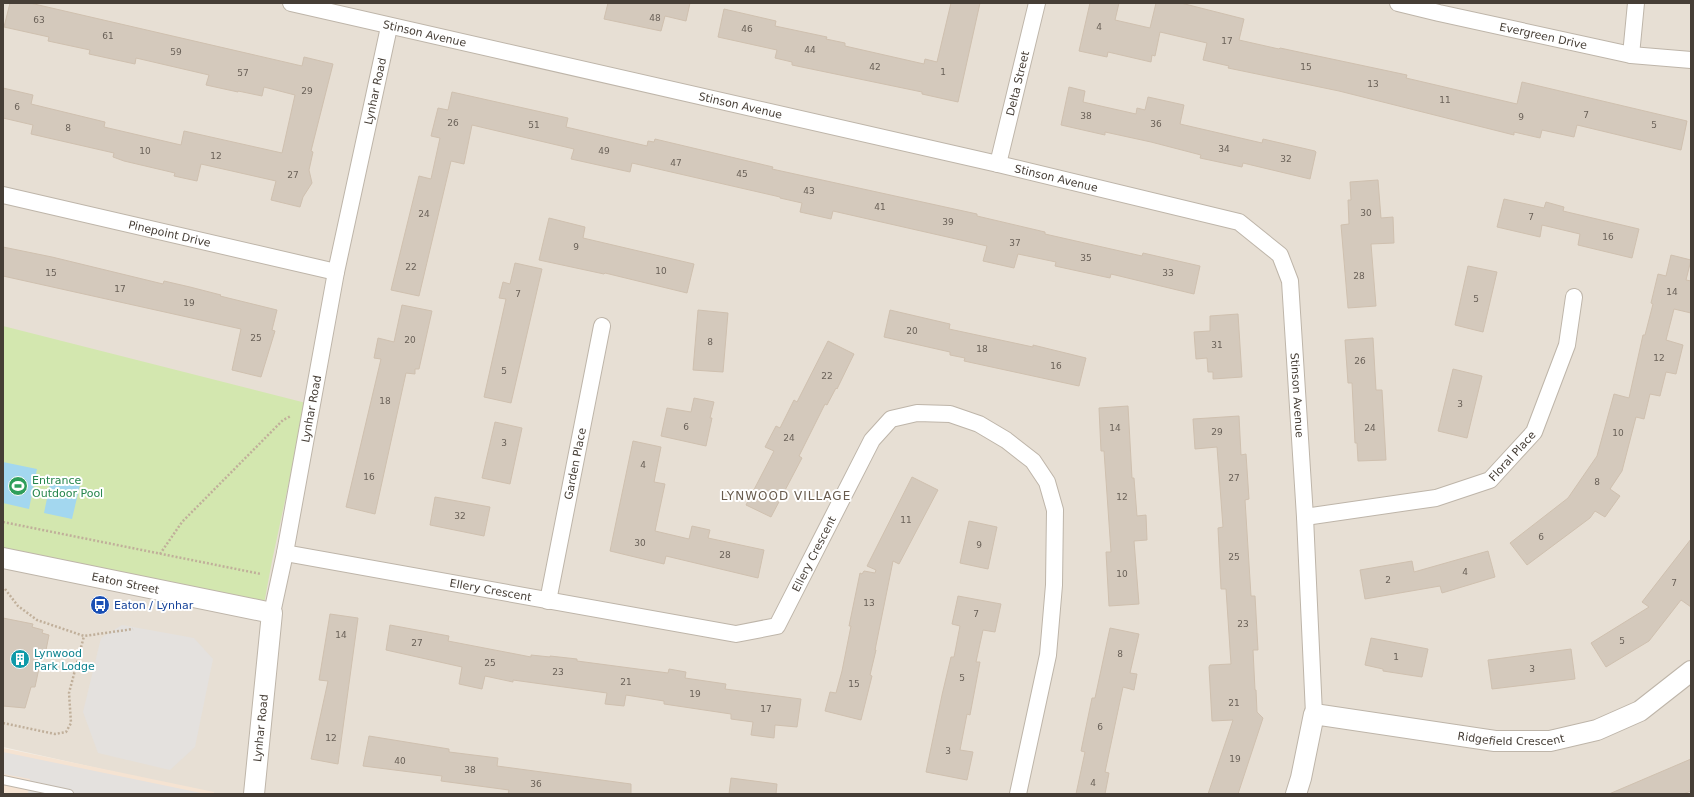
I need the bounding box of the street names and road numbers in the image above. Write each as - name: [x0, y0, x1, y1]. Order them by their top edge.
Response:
- street label: Stinson Avenue: [382, 18, 468, 49]
- street label: Evergreen Drive: [1498, 20, 1589, 52]
- street label: Delta Street: [1003, 49, 1032, 117]
- street label: Lynhar Road: [362, 57, 389, 126]
- street label: Stinson Avenue: [697, 90, 784, 121]
- street label: Stinson Avenue: [1013, 162, 1099, 194]
- street label: Pinepoint Drive: [127, 218, 212, 249]
- street label: Stinson Avenue: [1288, 352, 1306, 438]
- street label: Lynhar Road: [299, 374, 324, 443]
- street label: Garden Place: [562, 426, 588, 501]
- street label: Floral Place: [1486, 428, 1538, 484]
- street label: Ellery Crescent: [789, 513, 839, 594]
- street label: Eaton Street: [90, 570, 161, 596]
- street label: Ellery Crescent: [449, 576, 533, 604]
- street label: Lynhar Road: [251, 694, 271, 762]
- street label: Ridgefield Crescent: [1457, 729, 1566, 748]

